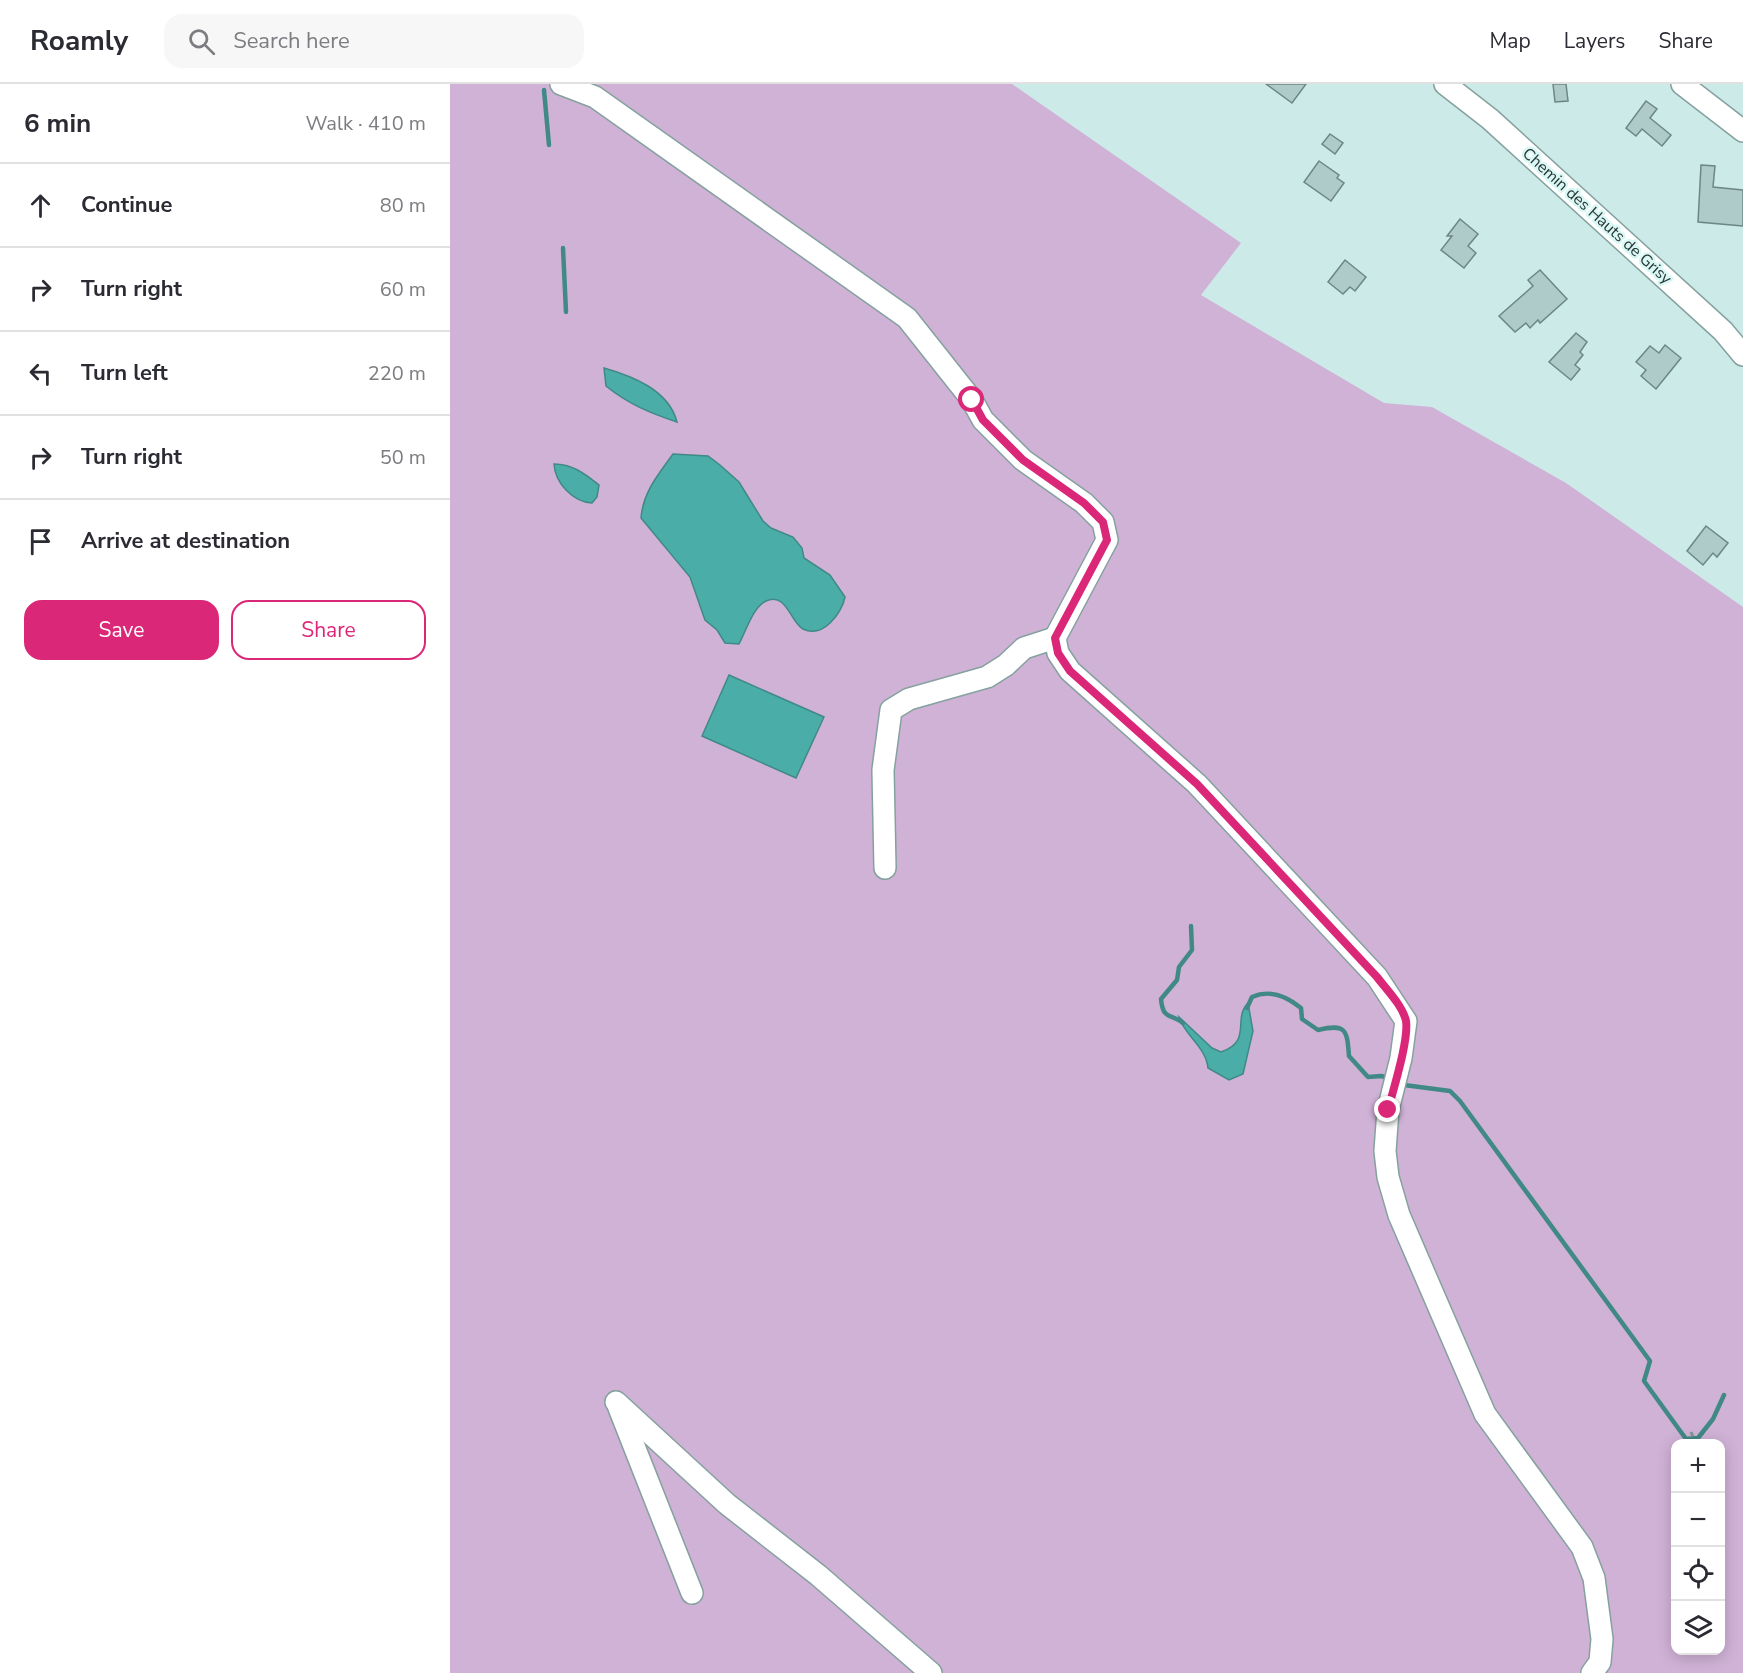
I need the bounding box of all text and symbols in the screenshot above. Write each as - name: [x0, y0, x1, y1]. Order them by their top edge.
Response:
- search box: [164, 14, 584, 68]
- text: Roamly: [30, 22, 128, 60]
- icon: search: [185, 25, 218, 58]
- text: Search here: [233, 26, 350, 56]
- text: Map: [1489, 27, 1531, 55]
- text: Layers: [1564, 27, 1625, 55]
- text: Share: [1658, 27, 1713, 55]
- text: 6 min: [24, 106, 91, 141]
- text: Walk · 410 m: [306, 110, 426, 137]
- street label: Chemin des Hauts de Grisy: [1517, 143, 1677, 290]
- icon: ahead: [24, 189, 57, 222]
- text: Continue: [81, 190, 172, 220]
- text: 80 m: [380, 192, 426, 219]
- icon: right: [24, 273, 57, 306]
- text: Turn right: [81, 274, 182, 304]
- text: 60 m: [380, 276, 426, 303]
- icon: left: [24, 357, 57, 390]
- text: Turn left: [81, 358, 168, 388]
- text: 220 m: [368, 360, 426, 387]
- route start: [958, 386, 984, 412]
- icon: right: [24, 441, 57, 474]
- text: Turn right: [81, 442, 182, 472]
- text: 50 m: [380, 444, 426, 471]
- icon: arrive: [24, 525, 57, 558]
- text: Arrive at destination: [81, 526, 290, 556]
- button: Save: [24, 600, 219, 660]
- button: Share: [231, 600, 426, 660]
- route end: [1374, 1096, 1400, 1122]
- map controls: [1671, 1439, 1725, 1655]
- button: +: [1671, 1439, 1725, 1493]
- button: −: [1671, 1493, 1725, 1547]
- button: locate: [1671, 1547, 1725, 1601]
- button: layers: [1671, 1601, 1725, 1655]

